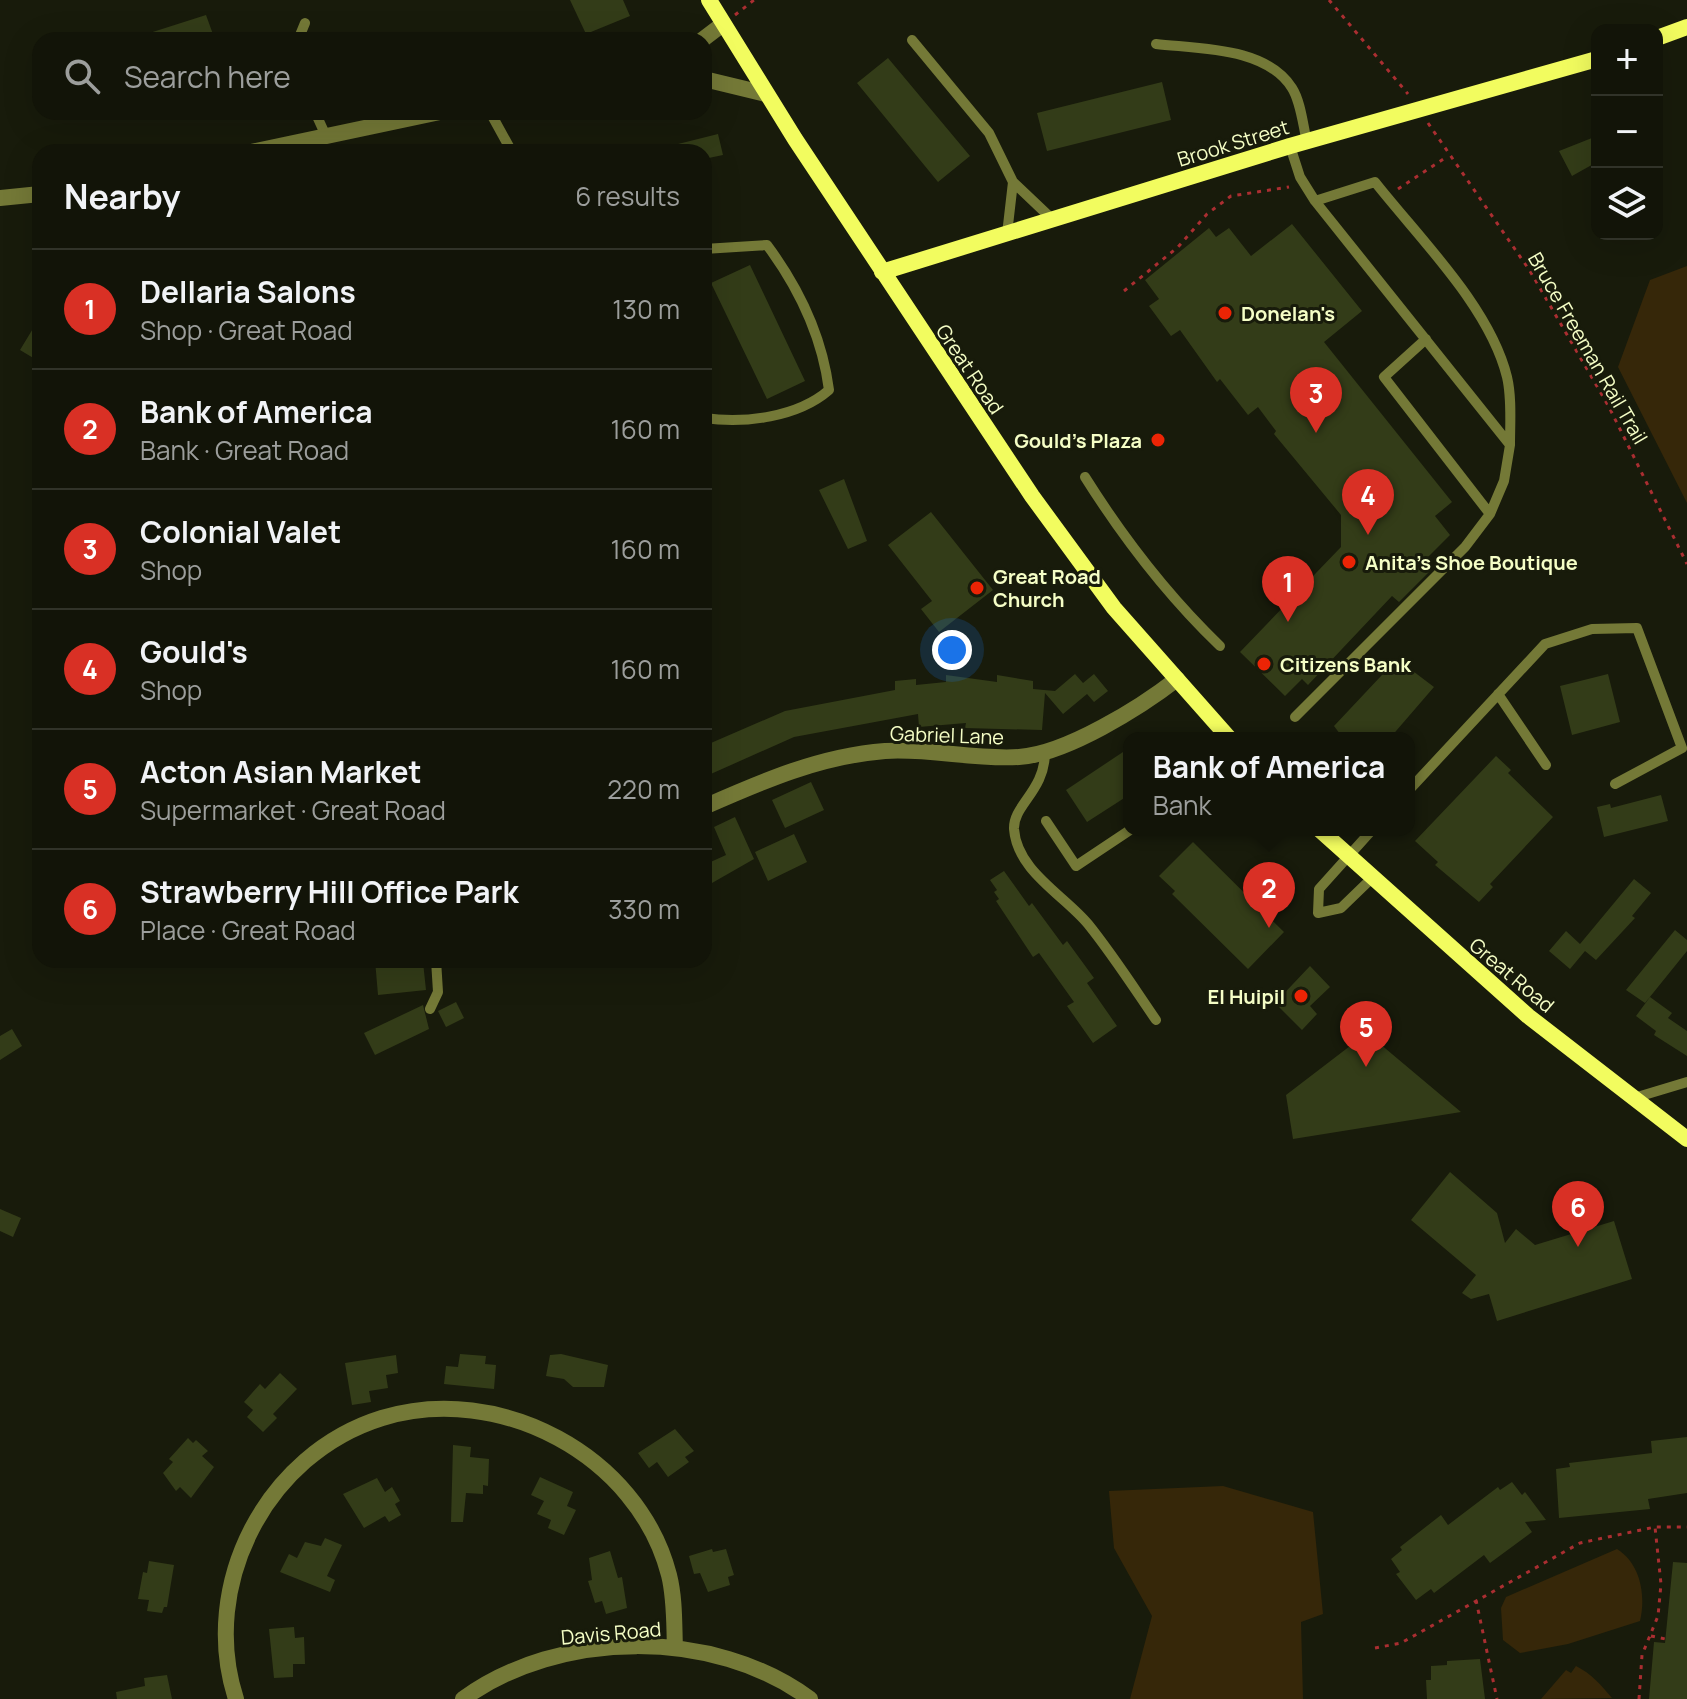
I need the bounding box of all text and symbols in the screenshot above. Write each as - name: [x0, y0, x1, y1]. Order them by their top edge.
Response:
- map controls: [1591, 24, 1663, 240]
- button: +: [1591, 24, 1663, 96]
- search box: [32, 32, 712, 120]
- icon: search: [60, 54, 104, 98]
- text: Search here: [124, 56, 291, 97]
- button: −: [1591, 96, 1663, 168]
- street label: Brook Street: [1174, 113, 1292, 173]
- button: layers: [1591, 168, 1663, 240]
- text: Nearby: [64, 173, 180, 219]
- text: 6 results: [575, 178, 680, 214]
- street label: Bruce Freeman Rail Trail: [1522, 247, 1654, 449]
- text: Dellaria Salons: [140, 271, 356, 312]
- text: 1: [84, 291, 96, 327]
- text: 130 m: [612, 291, 680, 327]
- place label: Donelan's: [1241, 300, 1335, 327]
- marker: Donelan's: [1216, 304, 1234, 322]
- text: Shop · Great Road: [140, 312, 353, 348]
- street label: Great Road: [930, 319, 1010, 419]
- pin: 3: [1290, 367, 1342, 433]
- text: Bank of America: [140, 391, 373, 432]
- text: 2: [82, 411, 98, 447]
- text: 160 m: [611, 411, 680, 447]
- place label: Gould's Plaza: [1014, 427, 1142, 454]
- marker: Gould's Plaza: [1149, 431, 1167, 449]
- text: Bank · Great Road: [140, 432, 349, 468]
- pin: 4: [1342, 469, 1394, 535]
- text: Colonial Valet: [140, 511, 341, 552]
- text: 3: [82, 531, 98, 567]
- text: 160 m: [611, 531, 680, 567]
- place label: Anita's Shoe Boutique: [1365, 549, 1578, 576]
- text: Shop: [140, 552, 202, 588]
- marker: Anita's Shoe Boutique: [1340, 553, 1358, 571]
- pin: 1: [1262, 556, 1314, 622]
- place label: Great Road Church: [993, 563, 1101, 613]
- marker: Great Road Church: [968, 579, 986, 597]
- your location: [932, 630, 972, 670]
- text: Gould's: [140, 631, 248, 672]
- text: 4: [82, 651, 98, 687]
- text: 160 m: [611, 651, 680, 687]
- place label: Citizens Bank: [1280, 651, 1412, 678]
- marker: Citizens Bank: [1255, 655, 1273, 673]
- text: Shop: [140, 672, 202, 708]
- street label: Gabriel Lane: [890, 720, 1004, 750]
- popup: [1123, 732, 1415, 836]
- text: Bank of America: [1153, 746, 1385, 787]
- text: Acton Asian Market: [140, 751, 421, 792]
- text: 5: [82, 771, 98, 807]
- text: 220 m: [607, 771, 680, 807]
- text: Bank: [1153, 787, 1211, 823]
- text: Supermarket · Great Road: [140, 792, 446, 828]
- pin: 2: [1243, 862, 1295, 928]
- text: Strawberry Hill Office Park: [140, 871, 519, 912]
- text: 6: [82, 891, 98, 927]
- text: 330 m: [608, 891, 680, 927]
- text: Place · Great Road: [140, 912, 356, 948]
- street label: Great Road: [1464, 932, 1560, 1018]
- place label: El Huipil: [1208, 983, 1285, 1010]
- marker: El Huipil: [1292, 987, 1310, 1005]
- pin: 5: [1340, 1001, 1392, 1067]
- pin: 6: [1552, 1181, 1604, 1247]
- street label: Davis Road: [560, 1615, 662, 1651]

